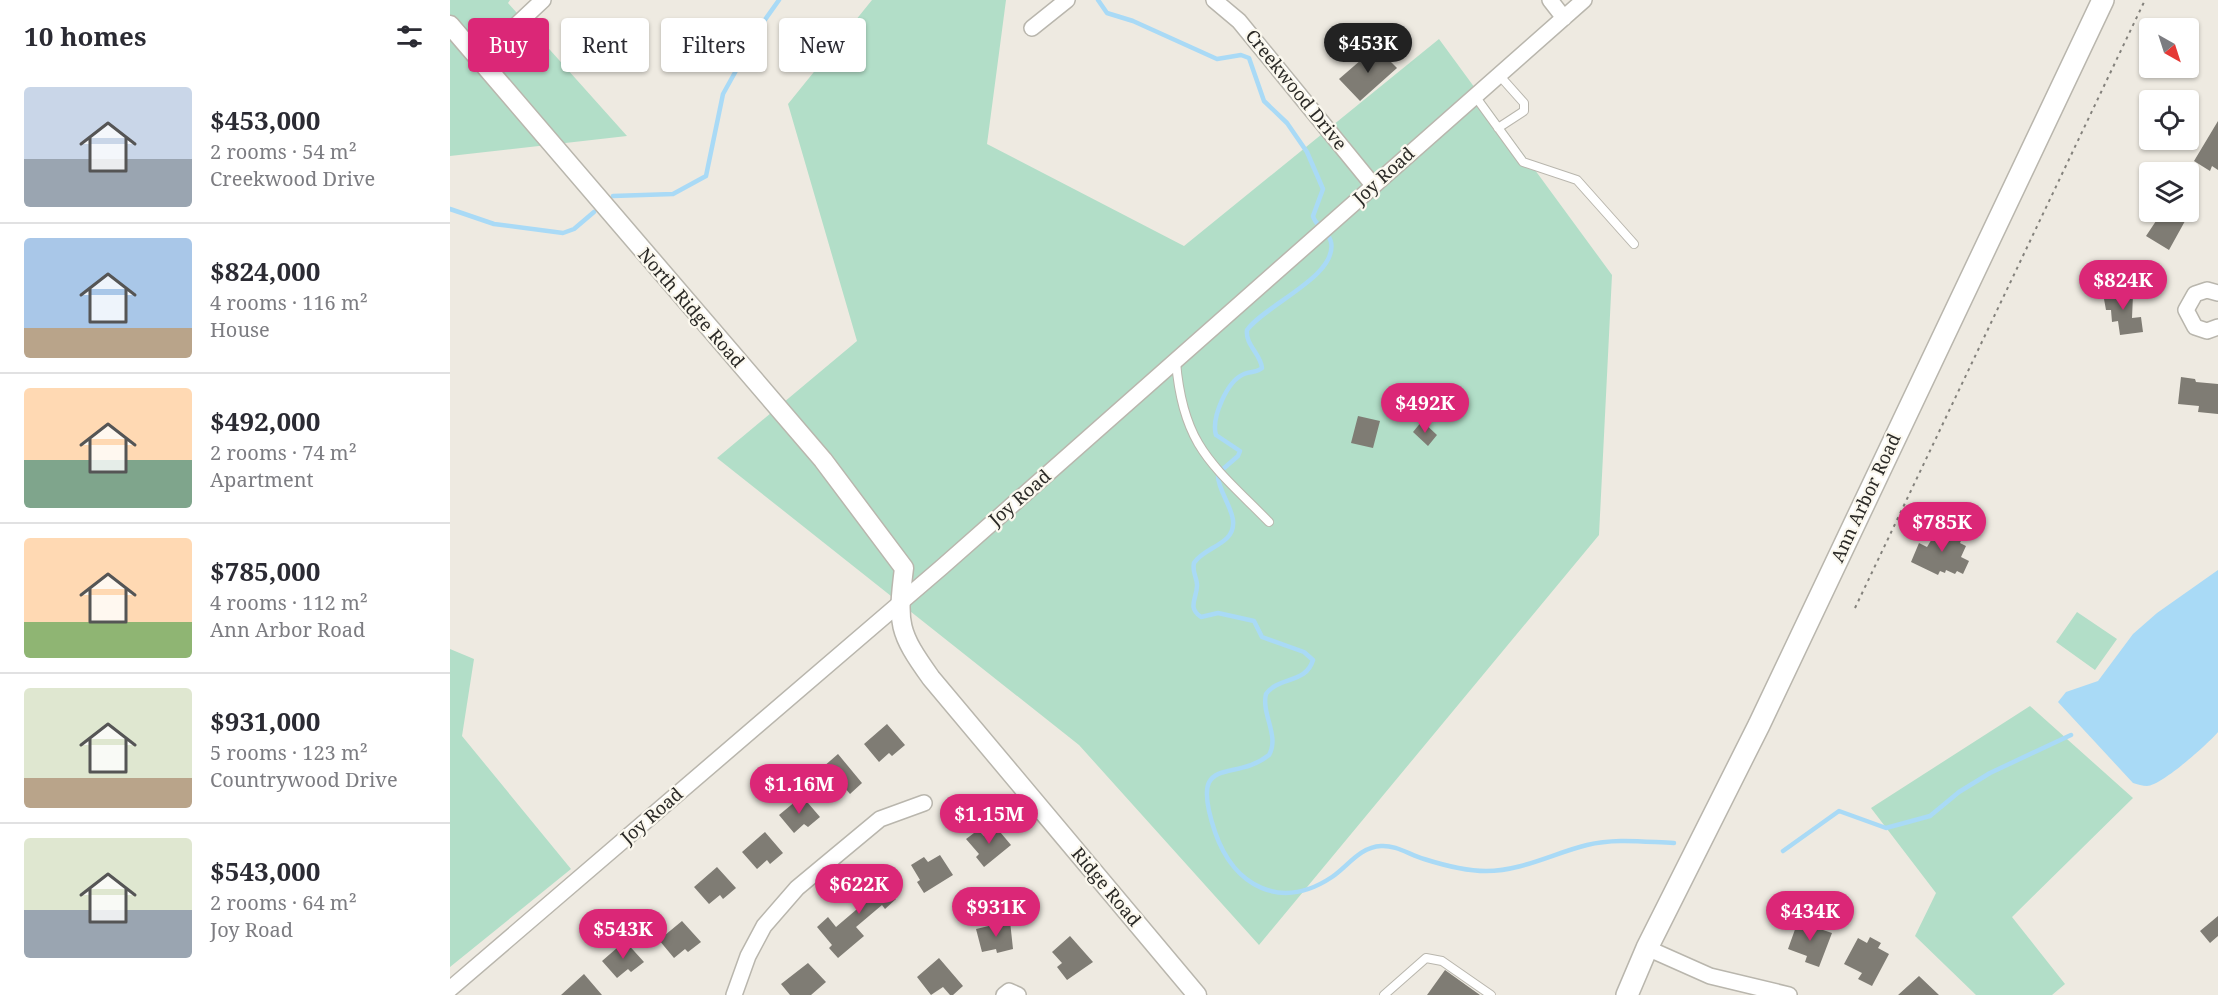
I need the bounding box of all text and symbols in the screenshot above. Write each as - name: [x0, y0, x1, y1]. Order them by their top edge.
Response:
- text: 10 homes: [24, 18, 146, 54]
- chip: Buy: [468, 18, 549, 72]
- chip: Rent: [561, 18, 649, 72]
- chip: Filters: [661, 18, 767, 72]
- chip: New: [779, 18, 866, 72]
- north arrow: [2139, 18, 2199, 78]
- map controls: [2139, 18, 2199, 222]
- icon: filters: [393, 20, 426, 53]
- pin: $453K: [1326, 23, 1410, 74]
- street label: Creekwood Drive: [1241, 24, 1353, 155]
- text: $453K: [1338, 29, 1398, 56]
- button: locate: [2139, 90, 2199, 150]
- text: $453,000: [210, 102, 320, 138]
- icon: home: [72, 111, 144, 183]
- text: 2 rooms · 54 m²: [210, 138, 357, 165]
- street label: Joy Road: [1347, 141, 1419, 210]
- button: layers: [2139, 162, 2199, 222]
- text: Creekwood Drive: [210, 165, 375, 192]
- street label: North Ridge Road: [633, 242, 750, 372]
- text: $824,000: [210, 253, 320, 289]
- pin: $824K: [2081, 260, 2165, 311]
- icon: home: [72, 262, 144, 334]
- text: $824K: [2093, 266, 2153, 293]
- text: 4 rooms · 116 m²: [210, 289, 368, 316]
- text: House: [210, 316, 270, 343]
- pin: $492K: [1383, 383, 1467, 434]
- text: $492K: [1395, 389, 1455, 416]
- text: $492,000: [210, 403, 320, 439]
- icon: home: [72, 412, 144, 484]
- street label: Ann Arbor Road: [1825, 429, 1905, 566]
- text: 2 rooms · 74 m²: [210, 439, 357, 466]
- street label: Joy Road: [983, 464, 1055, 531]
- text: Apartment: [210, 466, 314, 493]
- pin: $785K: [1900, 502, 1984, 553]
- text: $785K: [1912, 508, 1972, 535]
- text: $785,000: [210, 553, 320, 589]
- icon: home: [72, 562, 144, 634]
- text: 4 rooms · 112 m²: [210, 589, 368, 616]
- text: Ann Arbor Road: [210, 616, 365, 643]
- text: $931,000: [210, 703, 320, 739]
- icon: home: [72, 712, 144, 784]
- text: 5 rooms · 123 m²: [210, 739, 368, 766]
- pin: $1.16M: [750, 764, 848, 815]
- text: Countrywood Drive: [210, 766, 398, 793]
- text: $1.16M: [764, 770, 834, 797]
- street label: Joy Road: [615, 782, 687, 849]
- pin: $1.15M: [940, 794, 1038, 845]
- text: $1.15M: [954, 800, 1024, 827]
- street label: Ridge Road: [1067, 842, 1147, 931]
- text: $543,000: [210, 853, 320, 889]
- icon: home: [72, 862, 144, 934]
- pin: $622K: [817, 864, 901, 915]
- text: $622K: [829, 870, 889, 897]
- pin: $931K: [954, 887, 1038, 938]
- text: 2 rooms · 64 m²: [210, 889, 357, 916]
- pin: $434K: [1768, 891, 1852, 942]
- text: $931K: [966, 893, 1026, 920]
- text: $434K: [1780, 897, 1840, 924]
- pin: $543K: [581, 909, 665, 960]
- text: $543K: [593, 915, 653, 942]
- text: Joy Road: [210, 916, 293, 943]

